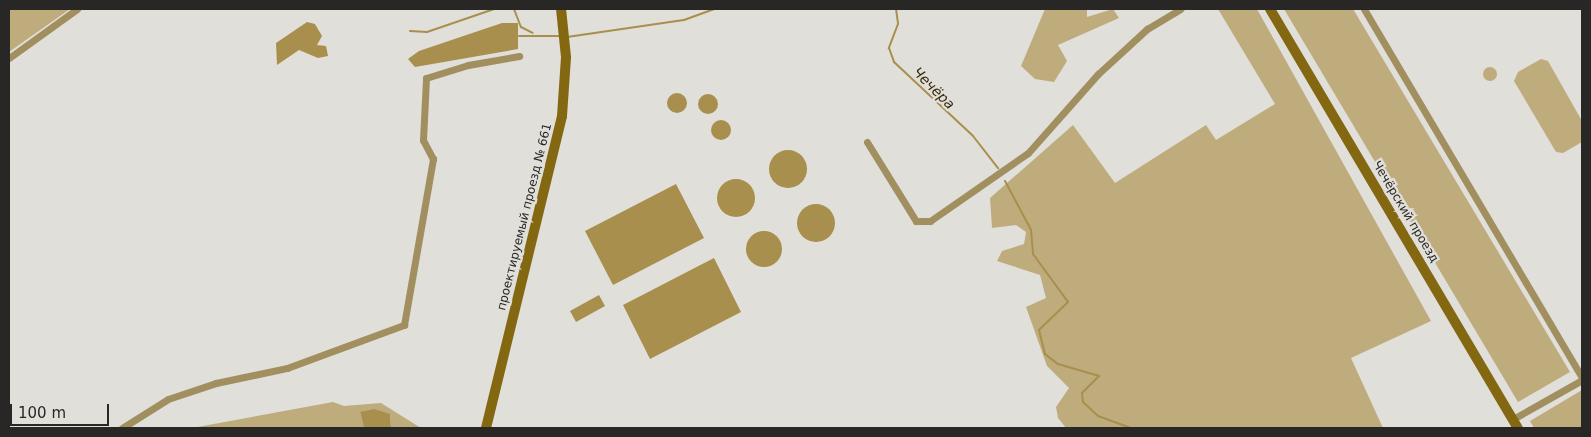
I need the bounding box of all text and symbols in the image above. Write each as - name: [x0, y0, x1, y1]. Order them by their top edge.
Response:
- water label: Чечёра: [909, 63, 959, 113]
- street label: проектируемый проезд № 661: [495, 122, 555, 312]
- street label: Чечёрский проезд: [1369, 159, 1441, 265]
- scale bar: [12, 394, 111, 426]
- text: 100 m: [18, 404, 66, 422]

